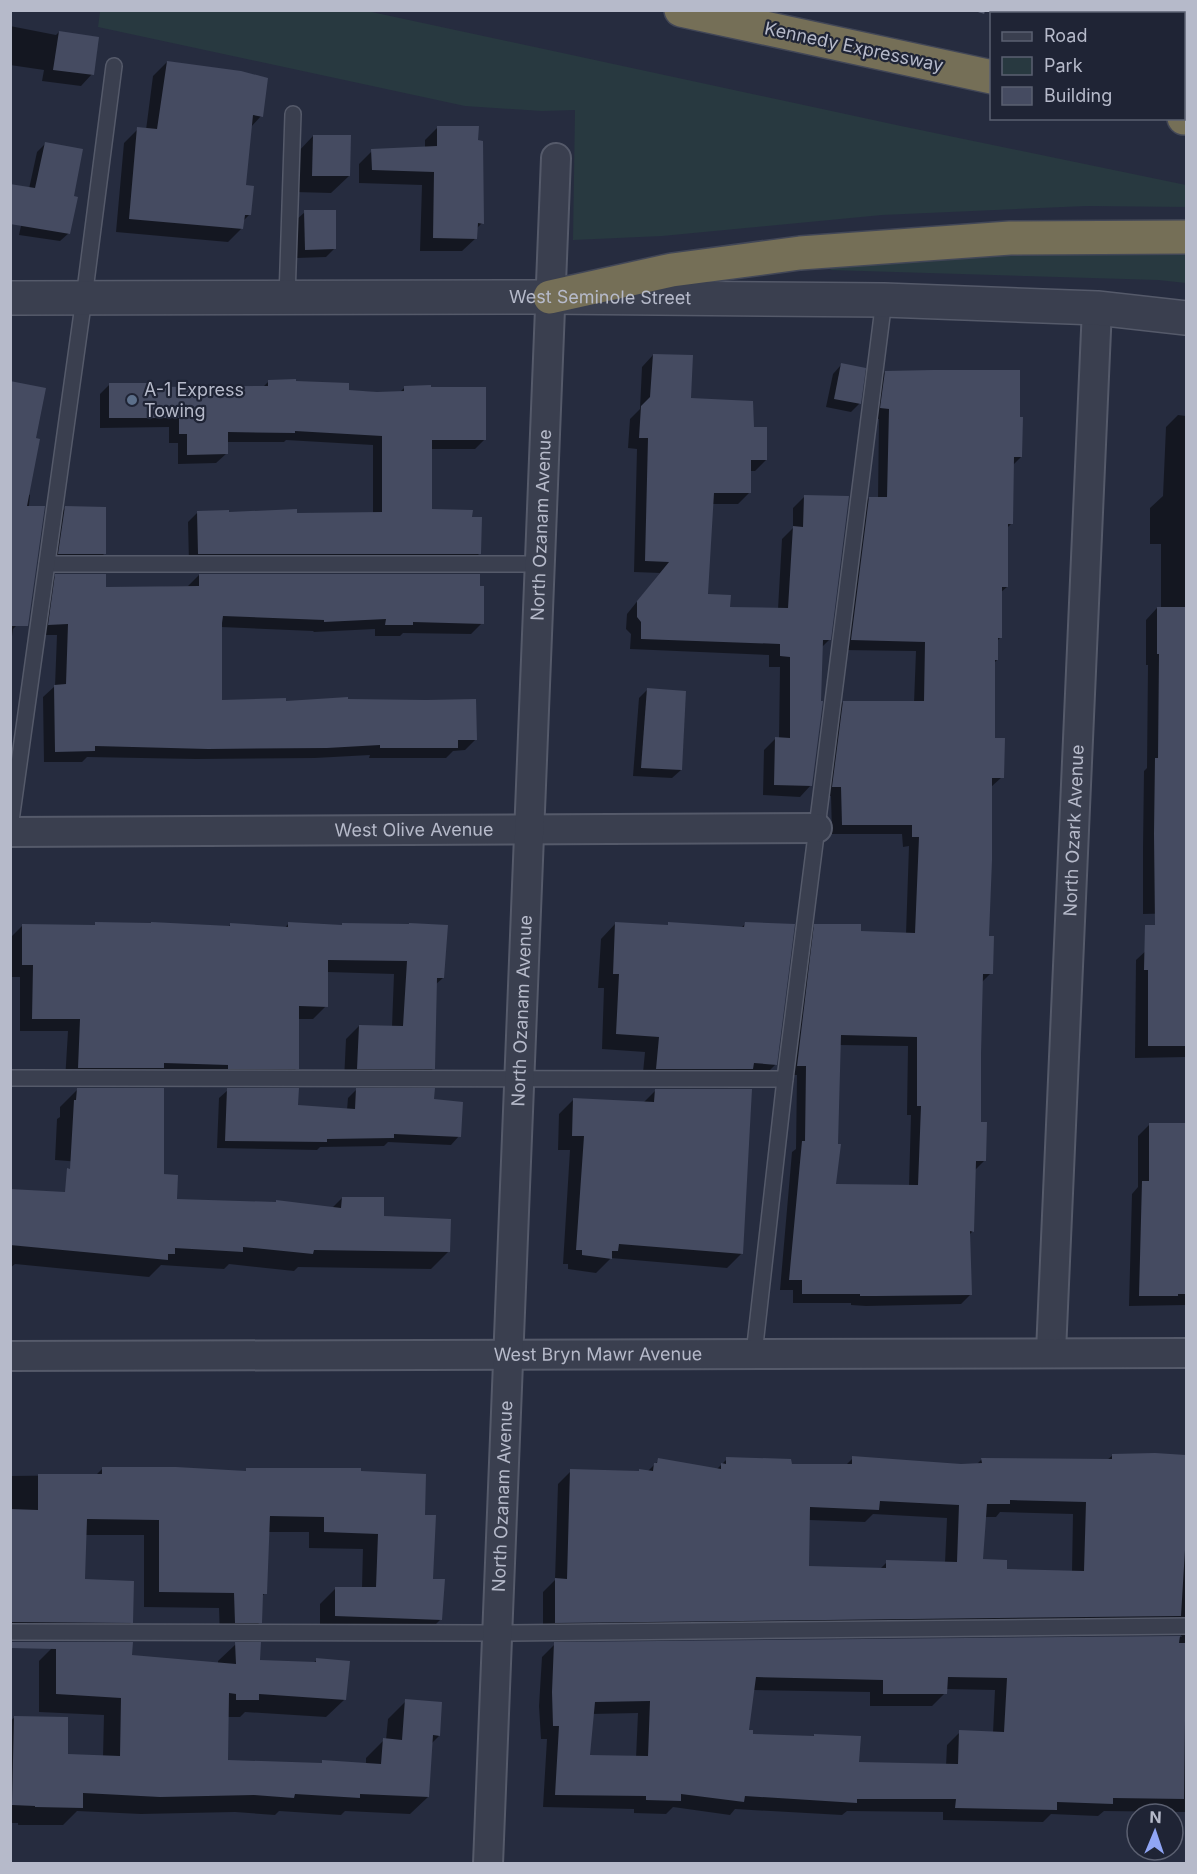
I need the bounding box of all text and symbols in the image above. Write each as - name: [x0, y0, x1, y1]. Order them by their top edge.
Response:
- legend: [990, 12, 1185, 120]
- street label: Kennedy Expressway: [763, 17, 945, 76]
- text: Road: [1044, 25, 1087, 46]
- text: Park: [1044, 55, 1083, 76]
- text: Building: [1044, 85, 1112, 106]
- street label: West Seminole Street: [509, 286, 691, 308]
- place label: A-1 Express Towing: [144, 379, 244, 421]
- marker: A-1 Express Towing: [125, 393, 139, 407]
- street label: North Ozanam Avenue: [527, 429, 555, 621]
- street label: North Ozark Avenue: [1059, 744, 1088, 917]
- street label: West Olive Avenue: [335, 819, 493, 840]
- street label: North Ozanam Avenue: [507, 914, 536, 1107]
- street label: West Bryn Mawr Avenue: [494, 1343, 702, 1365]
- street label: North Ozanam Avenue: [488, 1400, 516, 1592]
- north arrow: [1125, 1802, 1185, 1862]
- text: N: [1149, 1807, 1162, 1827]

